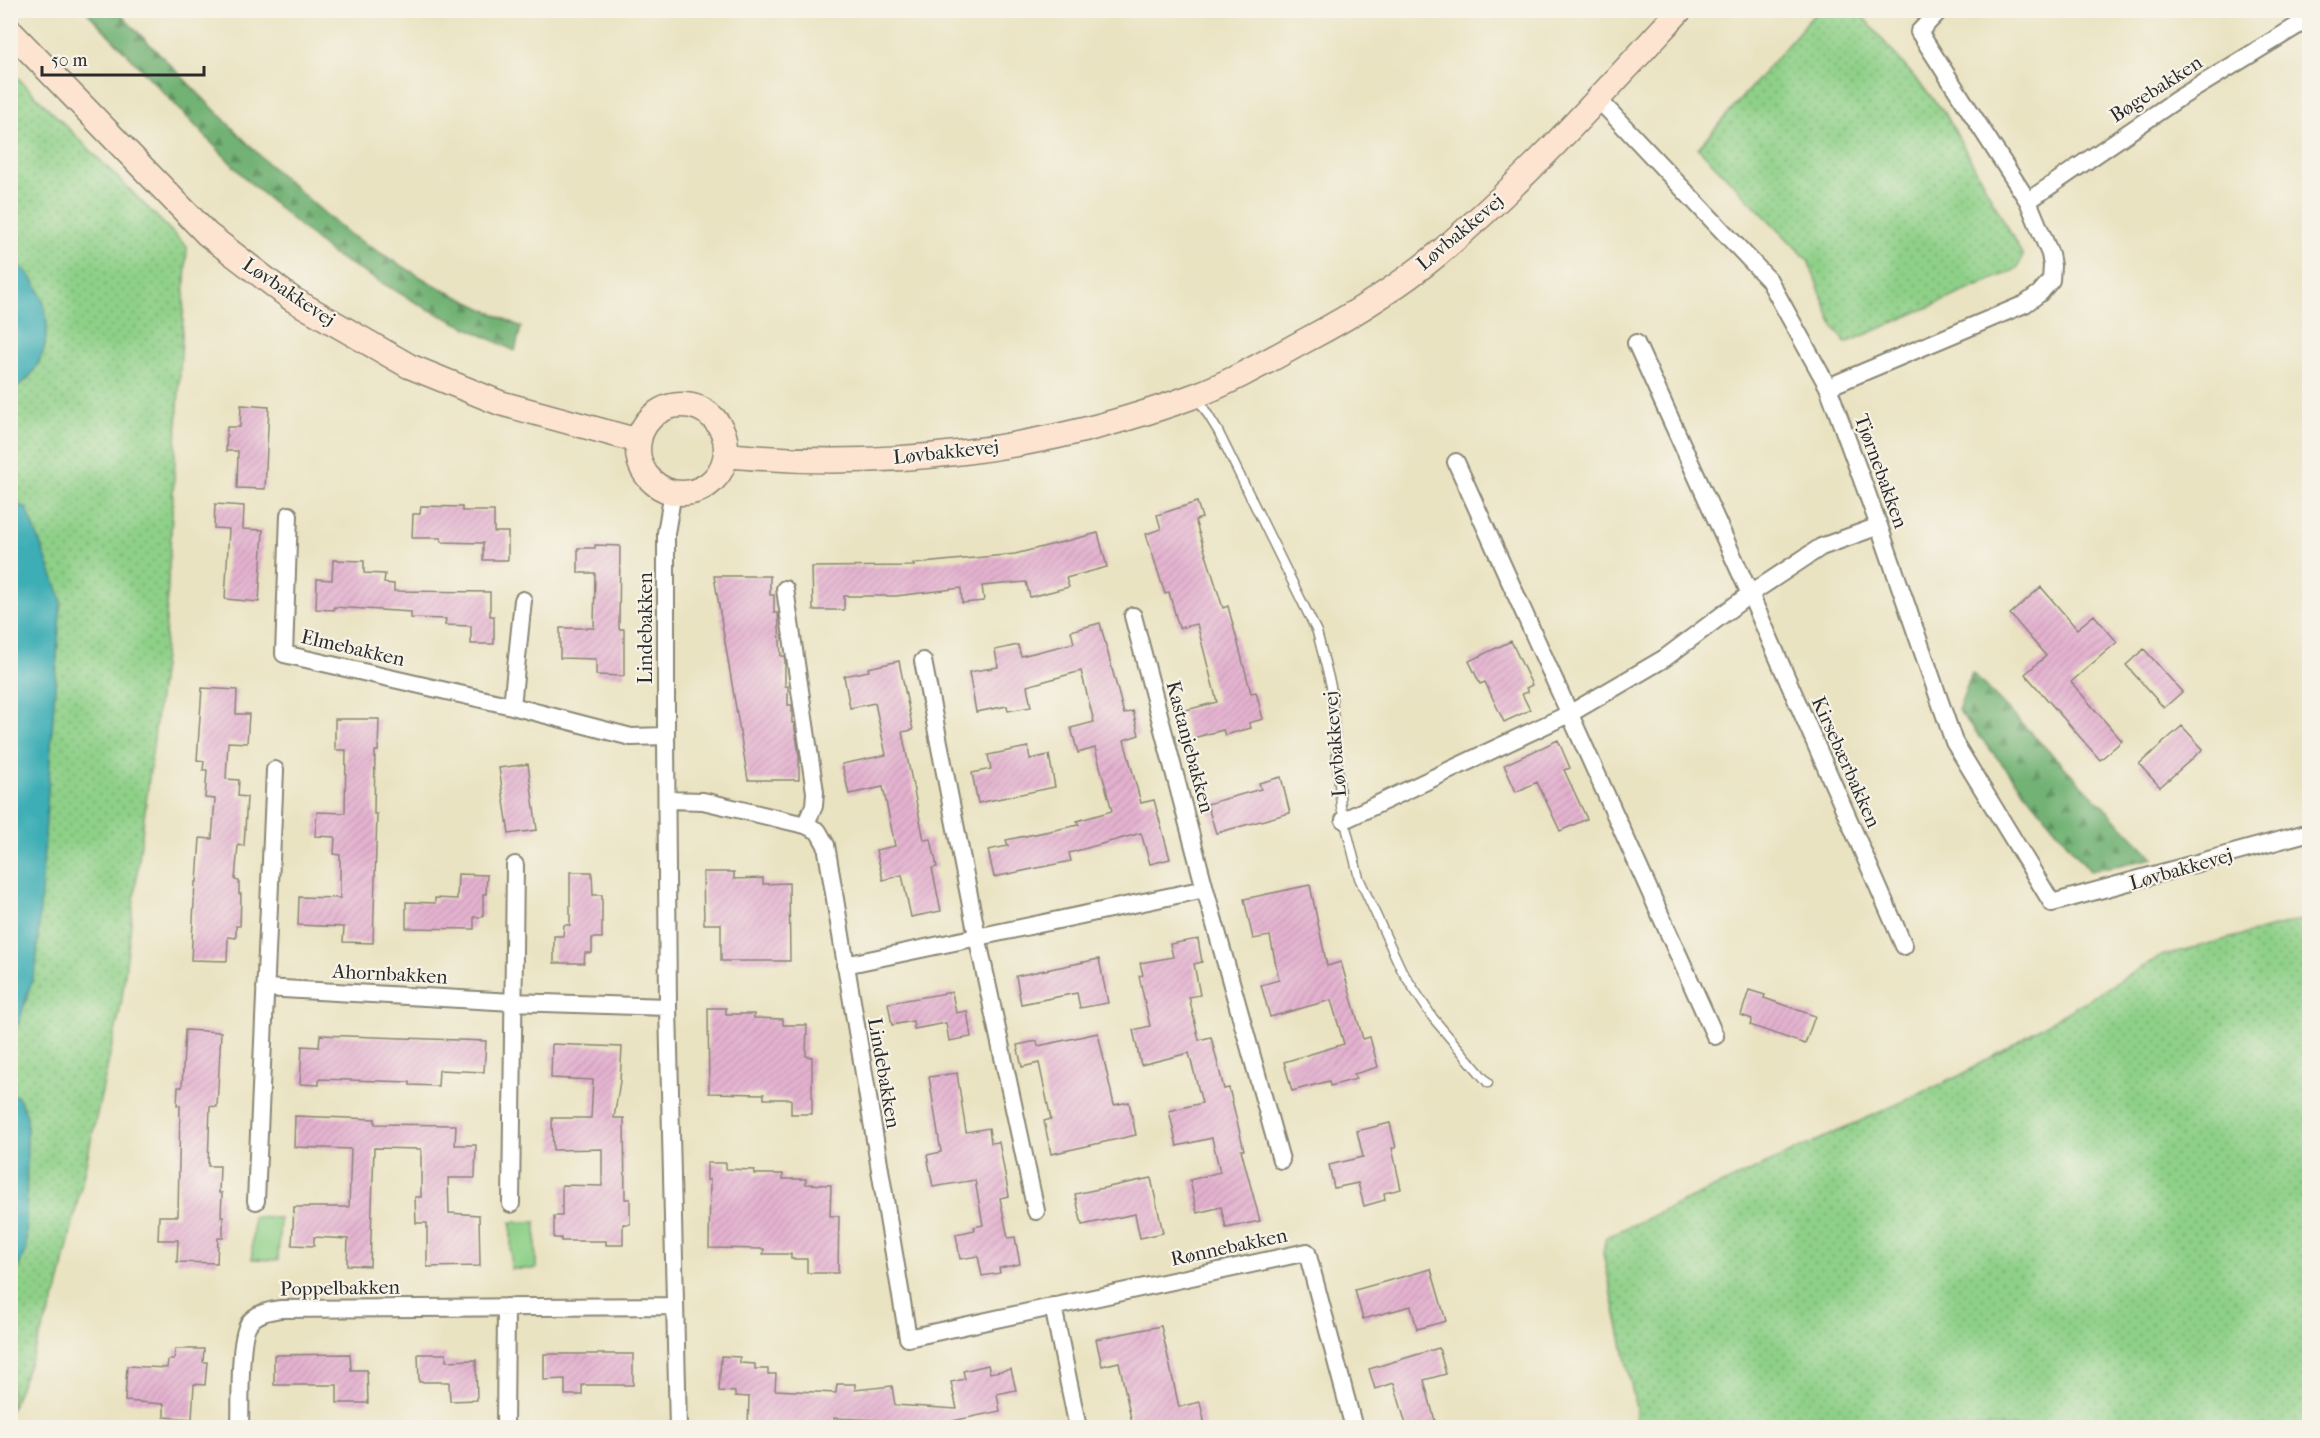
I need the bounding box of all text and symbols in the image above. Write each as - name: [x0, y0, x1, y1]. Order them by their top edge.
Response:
- scale bar: [42, 39, 204, 77]
- text: 50 m: [51, 50, 88, 71]
- street label: Bøgebakken: [2106, 50, 2207, 127]
- street label: Løvbakkevej: [1412, 189, 1508, 275]
- street label: Løvbakkevej: [239, 253, 339, 331]
- street label: Tjørnebakken: [1850, 411, 1912, 532]
- street label: Løvbakkevej: [892, 435, 1000, 469]
- street label: Lindebakken: [634, 572, 657, 684]
- street label: Elmebakken: [299, 625, 407, 671]
- street label: Kastanjebakken: [1161, 678, 1219, 816]
- street label: Løvbakkevej: [1319, 690, 1351, 798]
- street label: Kirsebærbakken: [1807, 693, 1885, 831]
- street label: Løvbakkevej: [2127, 843, 2235, 895]
- street label: Ahornbakken: [331, 959, 449, 989]
- street label: Lindebakken: [863, 1016, 905, 1130]
- street label: Rønnebakken: [1169, 1223, 1290, 1271]
- street label: Poppelbakken: [280, 1275, 401, 1301]

